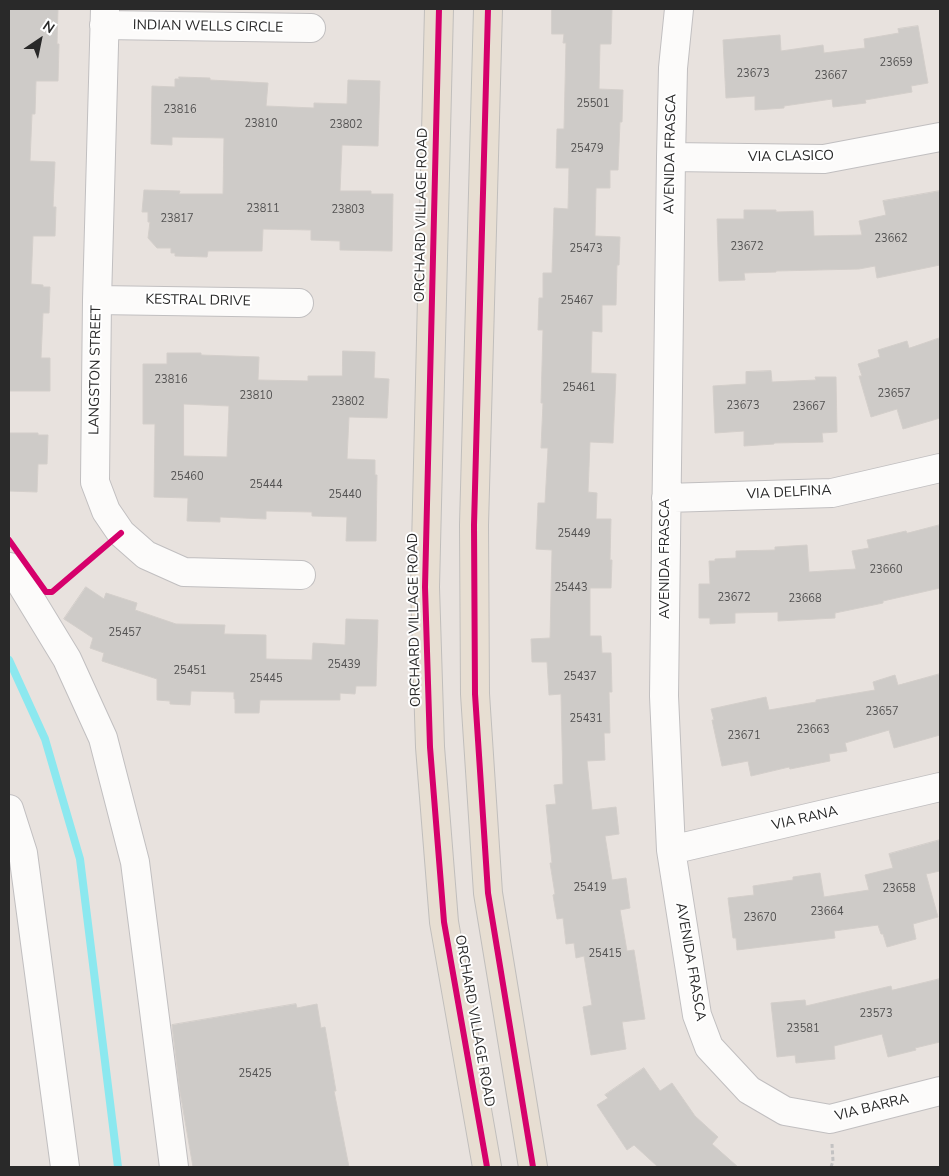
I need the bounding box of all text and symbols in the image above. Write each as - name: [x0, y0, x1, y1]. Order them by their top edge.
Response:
- north arrow: [15, 15, 65, 65]
- text: N: [39, 16, 58, 38]
- street label: INDIAN WELLS CIRCLE: [133, 17, 283, 37]
- house number: 23659: [880, 56, 912, 70]
- house number: 23673: [737, 67, 769, 81]
- house number: 23667: [815, 69, 847, 83]
- street label: AVENIDA FRASCA: [662, 94, 680, 214]
- house number: 25501: [577, 97, 609, 111]
- house number: 23816: [164, 103, 196, 117]
- house number: 23810: [245, 117, 277, 131]
- house number: 23802: [330, 118, 362, 132]
- street label: ORCHARD VILLAGE ROAD: [412, 128, 432, 302]
- house number: 25479: [571, 142, 603, 156]
- street label: VIA CLASICO: [748, 148, 834, 166]
- house number: 23811: [247, 202, 279, 216]
- house number: 23803: [332, 203, 364, 217]
- house number: 23817: [161, 212, 193, 226]
- house number: 23662: [875, 232, 907, 246]
- house number: 23672: [731, 240, 763, 254]
- house number: 25473: [570, 242, 602, 256]
- street label: KESTRAL DRIVE: [145, 292, 251, 310]
- house number: 25467: [561, 294, 593, 308]
- street label: LANGSTON STREET: [86, 305, 106, 435]
- house number: 23816: [155, 373, 187, 387]
- house number: 25461: [563, 381, 595, 395]
- house number: 23657: [878, 387, 910, 401]
- house number: 23810: [240, 389, 272, 403]
- house number: 23802: [332, 395, 364, 409]
- house number: 23673: [727, 399, 759, 413]
- house number: 23667: [793, 400, 825, 414]
- house number: 25460: [171, 470, 203, 484]
- house number: 25444: [250, 478, 282, 492]
- street label: VIA DELFINA: [746, 482, 832, 504]
- house number: 25440: [329, 488, 361, 502]
- street label: AVENIDA FRASCA: [658, 499, 674, 619]
- house number: 25449: [558, 527, 590, 541]
- street label: ORCHARD VILLAGE ROAD: [405, 533, 425, 707]
- house number: 23660: [870, 563, 902, 577]
- house number: 25443: [555, 581, 587, 595]
- house number: 23672: [718, 591, 750, 605]
- house number: 23668: [789, 592, 821, 606]
- house number: 25457: [109, 626, 141, 640]
- house number: 25439: [328, 658, 360, 672]
- house number: 25451: [174, 664, 206, 678]
- house number: 25437: [564, 670, 596, 684]
- house number: 25445: [250, 672, 282, 686]
- house number: 23657: [866, 705, 898, 719]
- house number: 25431: [570, 712, 602, 726]
- house number: 23663: [797, 723, 829, 737]
- house number: 23671: [728, 729, 760, 743]
- street label: VIA RANA: [770, 803, 840, 835]
- house number: 25419: [574, 881, 606, 895]
- house number: 23658: [883, 882, 915, 896]
- street label: AVENIDA FRASCA: [671, 901, 709, 1023]
- house number: 23664: [811, 905, 843, 919]
- house number: 23670: [744, 911, 776, 925]
- street label: ORCHARD VILLAGE ROAD: [451, 934, 497, 1108]
- house number: 25415: [589, 947, 621, 961]
- house number: 23573: [860, 1007, 892, 1021]
- house number: 23581: [787, 1022, 819, 1036]
- house number: 25425: [239, 1067, 271, 1081]
- street label: VIA BARRA: [833, 1091, 911, 1125]

